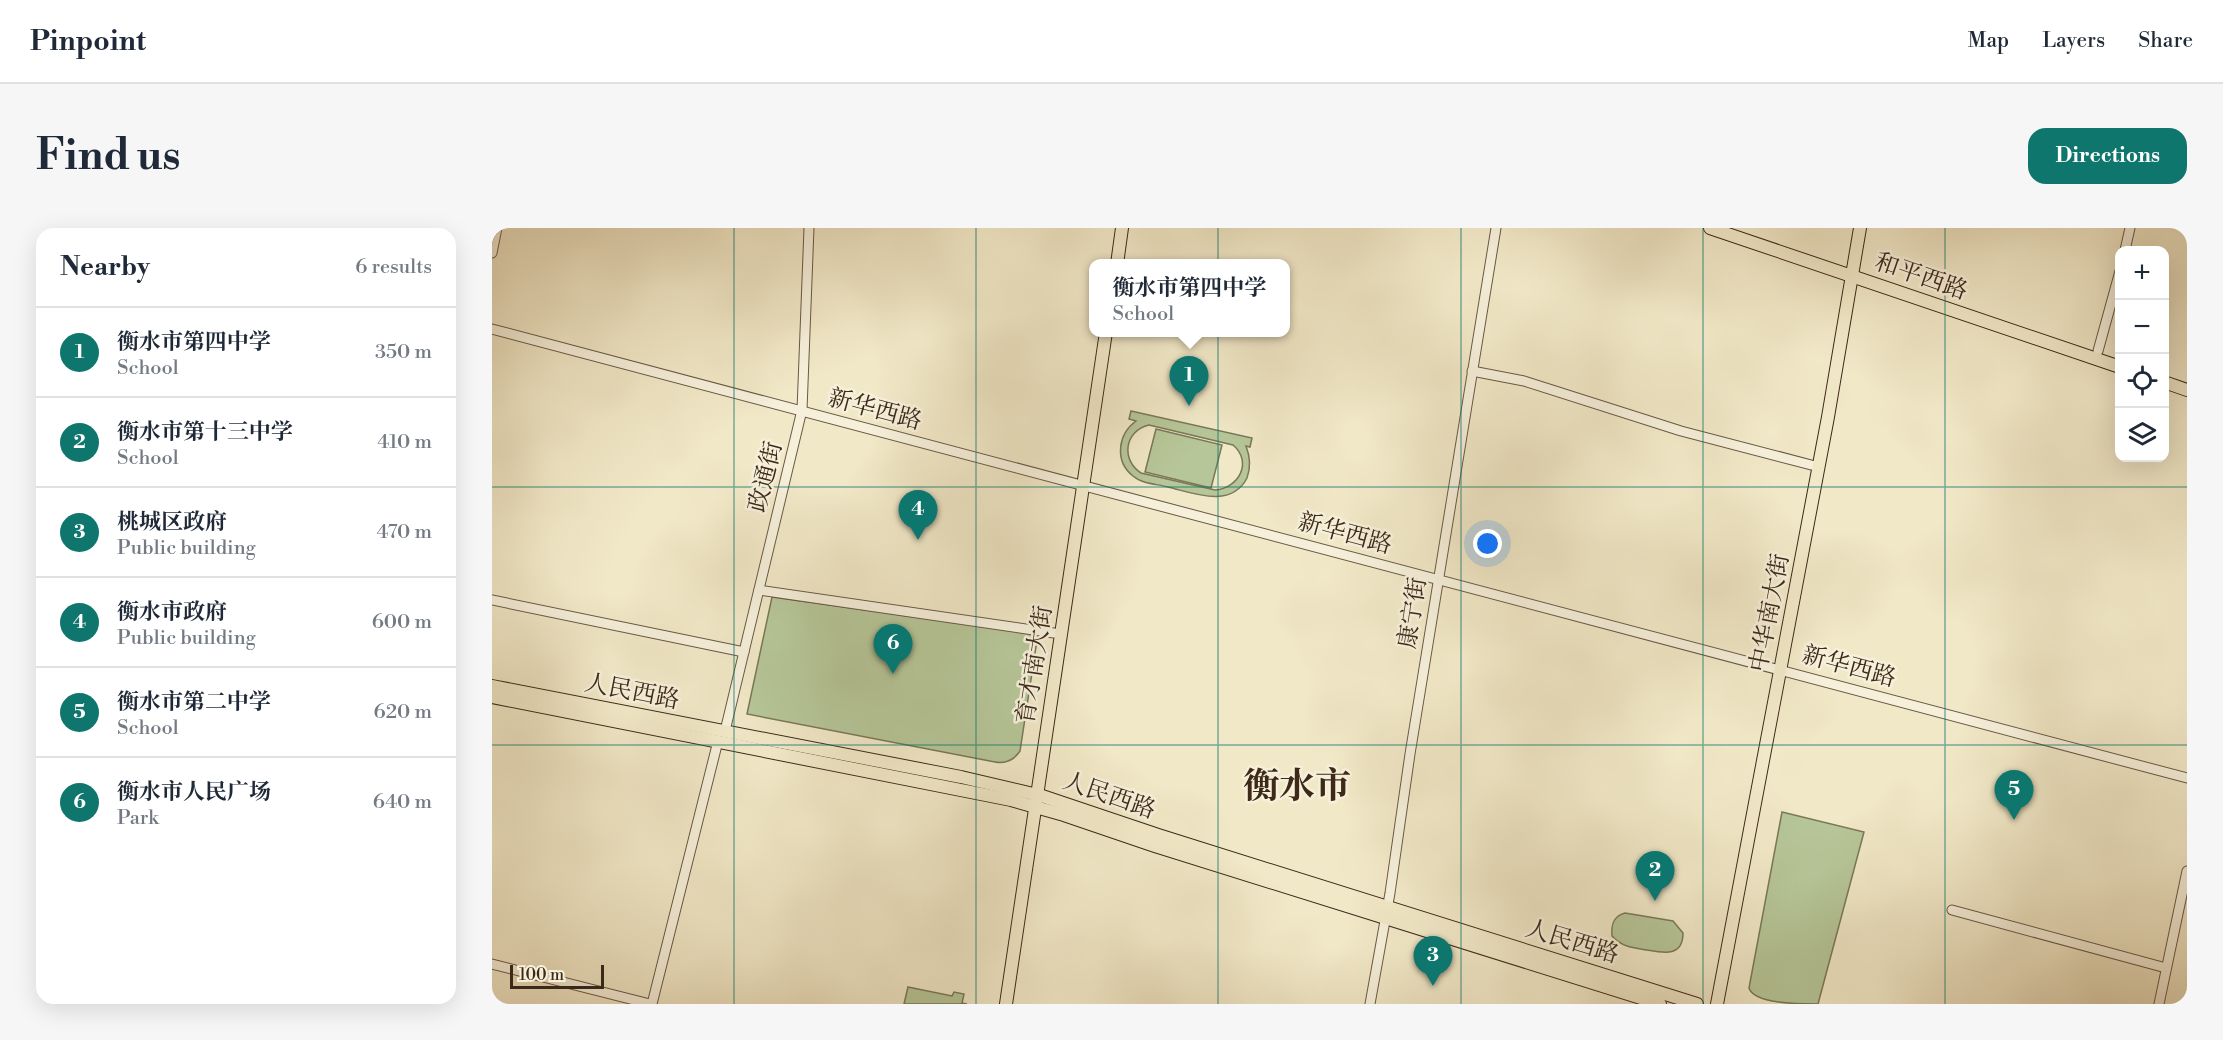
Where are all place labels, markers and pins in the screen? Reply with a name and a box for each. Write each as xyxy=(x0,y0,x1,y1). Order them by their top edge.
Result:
pin: 1 xyxy=(1170,356,1208,406)
pin: 4 xyxy=(898,490,938,540)
pin: 6 xyxy=(874,624,912,674)
pin: 5 xyxy=(1994,770,2033,820)
pin: 2 xyxy=(1636,852,1674,901)
pin: 3 xyxy=(1414,936,1452,986)

